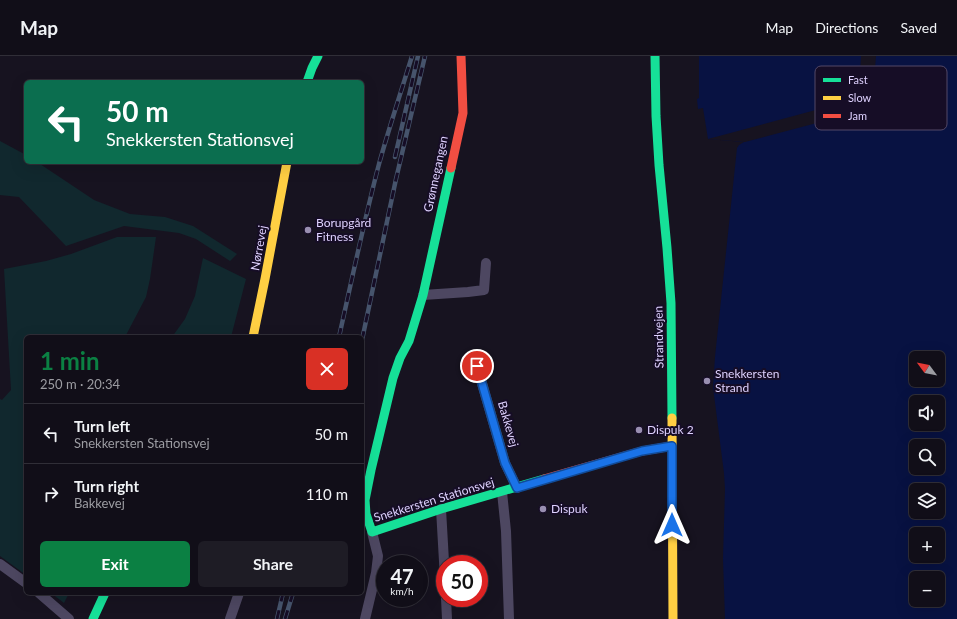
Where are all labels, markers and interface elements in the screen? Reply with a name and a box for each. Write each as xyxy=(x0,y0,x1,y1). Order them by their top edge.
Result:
text: Map xyxy=(20,16,58,39)
text: Map xyxy=(766,19,793,36)
text: Directions xyxy=(815,19,878,36)
text: Saved xyxy=(900,19,937,36)
legend xyxy=(815,66,947,130)
text: Fast xyxy=(848,73,868,86)
text: Slow xyxy=(848,91,872,104)
text: 50 m xyxy=(106,94,169,128)
icon: left xyxy=(40,96,92,148)
text: Jam xyxy=(848,109,867,122)
text: Snekkersten Stationsvej xyxy=(106,128,294,150)
street label: Grønnegangen xyxy=(420,134,451,213)
place label: Borupgård Fitness xyxy=(316,215,371,244)
street label: Nørrevej xyxy=(247,224,270,272)
marker: Borupgård Fitness xyxy=(303,225,313,235)
street label: Strandvejen xyxy=(650,306,667,368)
text: 1 min xyxy=(40,346,100,375)
button: close xyxy=(306,348,348,390)
pin xyxy=(460,349,494,383)
north arrow xyxy=(909,351,945,387)
map controls xyxy=(909,351,945,607)
icon: arrive xyxy=(466,355,488,377)
place label: Snekkersten Strand xyxy=(715,366,779,395)
text: 250 m · 20:34 xyxy=(40,376,120,392)
marker: Snekkersten Strand xyxy=(702,376,712,386)
button: sound xyxy=(909,395,945,431)
street label: Bakkevej xyxy=(495,399,522,449)
text: Turn left xyxy=(74,417,130,435)
place label: Dispuk 2 xyxy=(647,422,694,437)
icon: left xyxy=(40,423,62,445)
text: 50 m xyxy=(314,425,348,443)
marker: Dispuk 2 xyxy=(634,425,644,435)
text: Snekkersten Stationsvej xyxy=(74,435,210,451)
button: search xyxy=(909,439,945,475)
street label: Snekkersten Stationsvej xyxy=(372,474,496,525)
text: Turn right xyxy=(74,477,139,495)
icon: right xyxy=(40,483,62,505)
button: layers xyxy=(909,483,945,519)
text: 110 m xyxy=(306,485,348,503)
text: Bakkevej xyxy=(74,495,125,511)
place label: Dispuk xyxy=(551,501,588,516)
marker: Dispuk xyxy=(538,504,548,514)
position arrow xyxy=(651,504,693,546)
button: + xyxy=(909,527,945,563)
button: Exit xyxy=(40,541,190,587)
button: Share xyxy=(198,541,348,587)
speed limit sign: 50 xyxy=(436,555,488,607)
text: 47 xyxy=(390,564,414,588)
button: − xyxy=(909,571,945,607)
text: km/h xyxy=(390,585,414,597)

